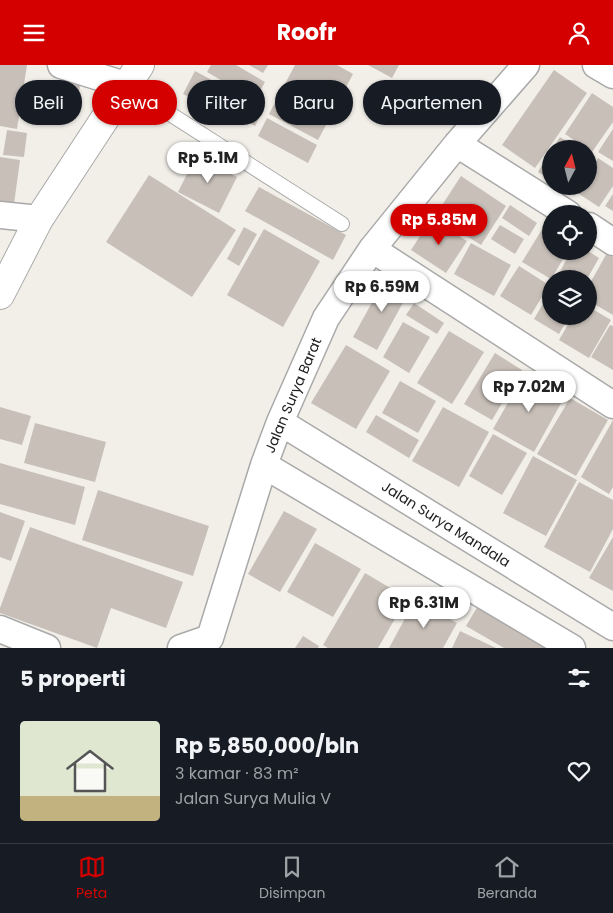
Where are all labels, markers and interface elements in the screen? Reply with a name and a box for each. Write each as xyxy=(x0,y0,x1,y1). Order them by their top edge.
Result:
text: Roofr xyxy=(277,17,336,48)
icon: menu xyxy=(20,19,48,47)
icon: person xyxy=(565,19,593,47)
chip: Beli xyxy=(15,80,82,125)
chip: Sewa xyxy=(92,80,177,125)
chip: Filter xyxy=(187,80,265,125)
chip: Baru xyxy=(275,80,353,125)
chip: Apartemen xyxy=(363,80,501,125)
north arrow xyxy=(542,140,598,195)
map controls xyxy=(542,140,597,325)
pin: Rp 5.1M xyxy=(162,141,254,184)
text: Rp 5.1M xyxy=(178,146,238,169)
pin: Rp 5.85M xyxy=(387,203,491,246)
button: locate xyxy=(542,205,597,260)
text: Rp 5.85M xyxy=(401,208,477,231)
button: layers xyxy=(542,270,597,325)
pin: Rp 6.59M xyxy=(330,271,434,313)
text: Rp 6.59M xyxy=(345,275,419,298)
street label: Jalan Surya Barat xyxy=(260,334,326,456)
pin: Rp 7.02M xyxy=(477,371,581,413)
text: Rp 7.02M xyxy=(493,375,565,398)
street label: Jalan Surya Mandala xyxy=(378,476,514,572)
pin: Rp 6.31M xyxy=(372,587,476,629)
text: Rp 6.31M xyxy=(389,591,459,614)
text: 5 properti xyxy=(20,664,126,693)
icon: filters xyxy=(565,664,593,692)
text: Rp 5,850,000/bln xyxy=(175,731,359,760)
icon: home xyxy=(60,741,120,801)
icon: heart xyxy=(565,757,593,785)
text: 3 kamar · 83 m² xyxy=(175,762,299,785)
text: Jalan Surya Mulia V xyxy=(175,787,331,810)
tab: Peta xyxy=(76,853,107,904)
tab: Disimpan xyxy=(259,853,325,904)
tab: Beranda xyxy=(477,853,537,904)

